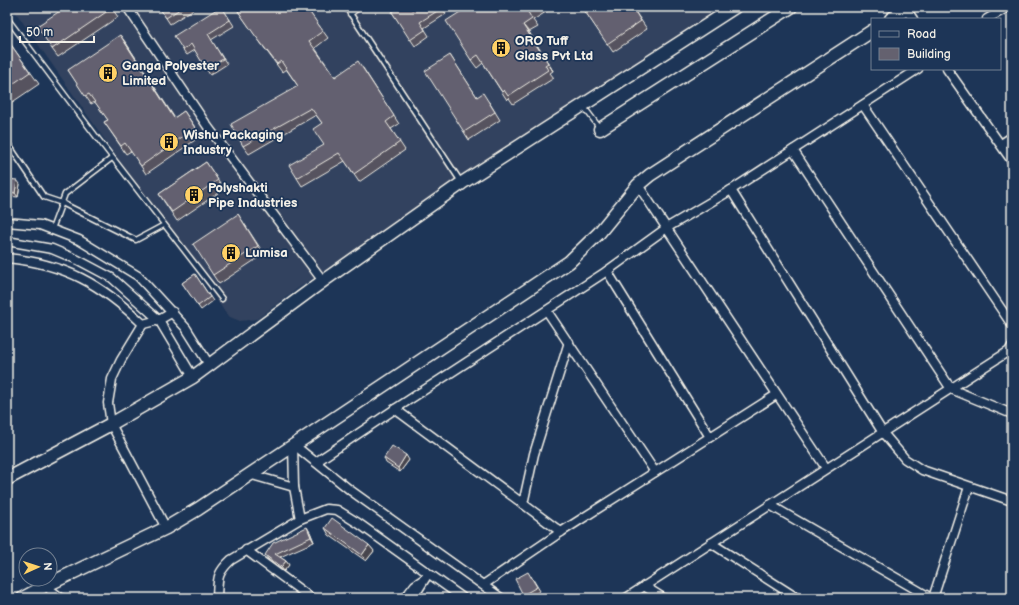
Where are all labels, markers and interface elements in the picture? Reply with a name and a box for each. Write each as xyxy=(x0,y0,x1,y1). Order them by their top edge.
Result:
scale bar xyxy=(20,18,94,44)
legend xyxy=(871,18,1001,70)
text: 50 m xyxy=(26,25,53,40)
text: Road xyxy=(907,27,936,42)
place label: ORO Tuff Glass Pvt Ltd xyxy=(515,33,593,64)
building icon: ORO Tuff Glass Pvt Ltd xyxy=(490,37,512,59)
text: Building xyxy=(907,47,951,62)
place label: Ganga Polyester Limited xyxy=(122,58,220,89)
building icon: Ganga Polyester Limited xyxy=(97,62,119,84)
place label: Wishu Packaging Industry xyxy=(183,127,283,158)
building icon: Wishu Packaging Industry xyxy=(158,131,180,153)
place label: Polyshakti Pipe Industries xyxy=(208,180,297,211)
building icon: Polyshakti Pipe Industries xyxy=(183,184,205,206)
building icon: Lumisa xyxy=(220,242,242,264)
place label: Lumisa xyxy=(245,245,288,261)
north arrow xyxy=(18,547,58,587)
text: N xyxy=(41,562,54,571)

